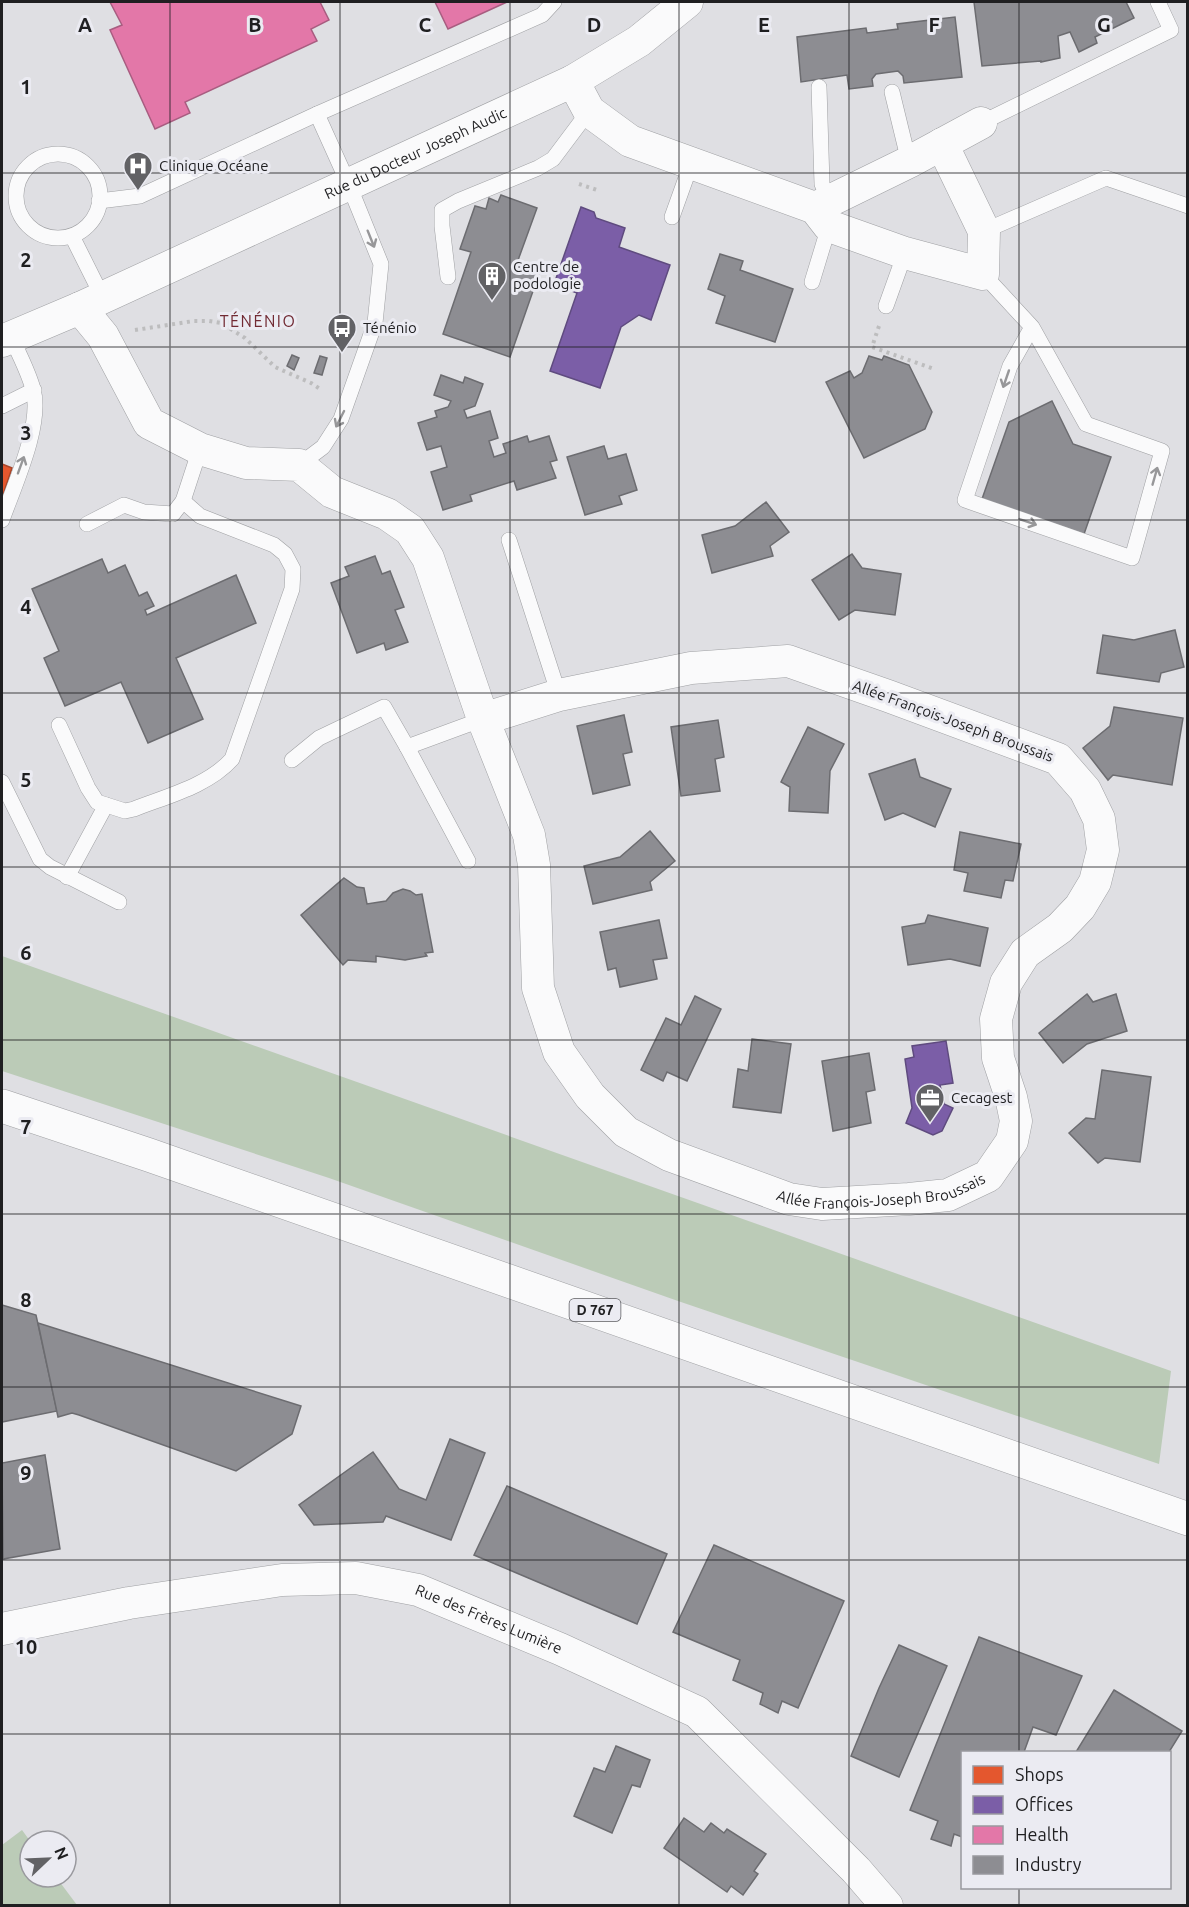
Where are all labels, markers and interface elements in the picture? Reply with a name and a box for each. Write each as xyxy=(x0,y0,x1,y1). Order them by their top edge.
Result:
text: A xyxy=(78,13,92,36)
text: B xyxy=(248,13,262,36)
text: C xyxy=(419,13,432,36)
text: D xyxy=(587,13,601,36)
text: E xyxy=(758,13,770,36)
text: F xyxy=(928,13,940,36)
text: G xyxy=(1097,13,1111,36)
text: 1 xyxy=(20,75,32,98)
street label: Rue du Docteur Joseph Audic xyxy=(322,104,509,202)
hospital icon: Clinique Océane xyxy=(122,150,154,192)
place label: Clinique Océane xyxy=(159,157,268,174)
one-way arrow xyxy=(366,229,377,248)
text: 2 xyxy=(20,248,32,271)
place label: Centre de podologie xyxy=(513,258,581,292)
building icon: Centre de podologie xyxy=(476,260,508,302)
district label: TÉNÉNIO xyxy=(220,310,296,330)
bus stop icon: Ténénio xyxy=(326,312,358,354)
place label: Ténénio xyxy=(363,319,417,336)
one-way arrow xyxy=(999,369,1010,388)
one-way arrow xyxy=(333,409,345,427)
text: 3 xyxy=(20,421,32,444)
one-way arrow xyxy=(17,456,28,474)
one-way arrow xyxy=(1150,467,1161,486)
one-way arrow xyxy=(1018,518,1037,529)
text: 4 xyxy=(20,595,32,618)
street label: Allée François-Joseph Broussais xyxy=(851,676,1056,765)
text: 5 xyxy=(20,768,32,791)
text: 6 xyxy=(20,941,32,964)
office icon: Cecagest xyxy=(914,1082,946,1124)
place label: Cecagest xyxy=(951,1089,1013,1106)
text: 7 xyxy=(20,1115,32,1138)
street label: Allée François-Joseph Broussais xyxy=(775,1170,988,1212)
text: 8 xyxy=(20,1288,32,1311)
road number: D 767 xyxy=(570,1299,620,1321)
text: 9 xyxy=(20,1461,32,1484)
street label: Rue des Frères Lumière xyxy=(413,1581,565,1657)
text: 10 xyxy=(15,1635,37,1658)
legend xyxy=(961,1751,1171,1889)
text: Shops xyxy=(1015,1764,1064,1784)
text: Offices xyxy=(1015,1794,1073,1814)
text: Health xyxy=(1015,1824,1069,1844)
north arrow xyxy=(18,1829,78,1889)
text: N xyxy=(51,1844,72,1862)
text: Industry xyxy=(1015,1854,1082,1874)

